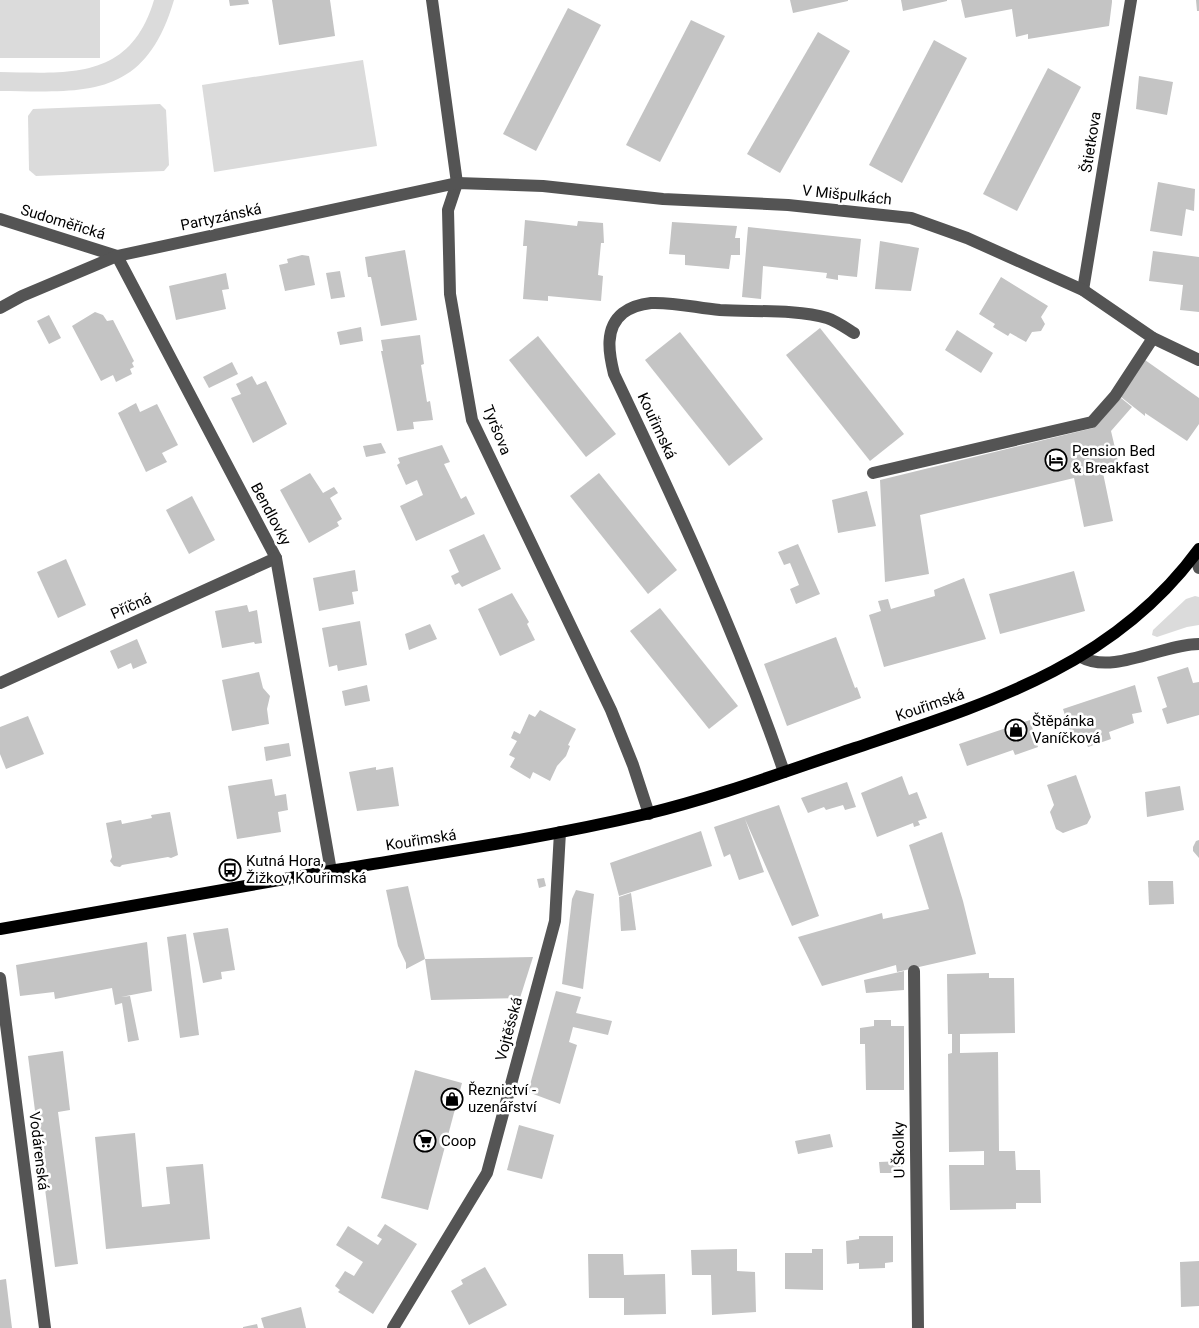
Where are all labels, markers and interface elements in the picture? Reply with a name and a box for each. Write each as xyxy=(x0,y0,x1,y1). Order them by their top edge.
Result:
street label: Štietkova xyxy=(1077,110,1105,174)
street label: V Mišpulkách xyxy=(801,181,893,209)
street label: Partyzánská xyxy=(179,200,263,234)
street label: Sudoměřická xyxy=(18,201,108,243)
street label: Kouřimská xyxy=(634,390,680,462)
street label: Tyršova xyxy=(479,402,515,458)
place label: Pension Bed & Breakfast xyxy=(1072,442,1155,477)
hotel icon: Pension Bed & Breakfast xyxy=(1044,448,1068,472)
street label: Bendlovky xyxy=(247,480,295,548)
street label: Příčná xyxy=(108,589,154,623)
street label: Kouřimská xyxy=(893,685,967,725)
place label: Štěpánka Vaníčková xyxy=(1032,712,1101,747)
shop icon: Štěpánka Vaníčková xyxy=(1004,718,1028,742)
street label: Kouřimská xyxy=(384,826,458,854)
place label: Kutná Hora, Žižkov, Kouřimská xyxy=(246,852,367,887)
bus stop icon: Kutná Hora, Žižkov, Kouřimská xyxy=(218,858,242,882)
street label: Vojtěšská xyxy=(492,995,526,1063)
place label: Řeznictví - uzenářství xyxy=(468,1081,538,1116)
shop icon: Řeznictví - uzenářství xyxy=(440,1087,464,1111)
street label: Vodárenská xyxy=(25,1111,53,1191)
street label: U Školky xyxy=(890,1121,908,1179)
supermarket icon: Coop xyxy=(413,1129,437,1153)
place label: Coop xyxy=(441,1132,476,1150)

